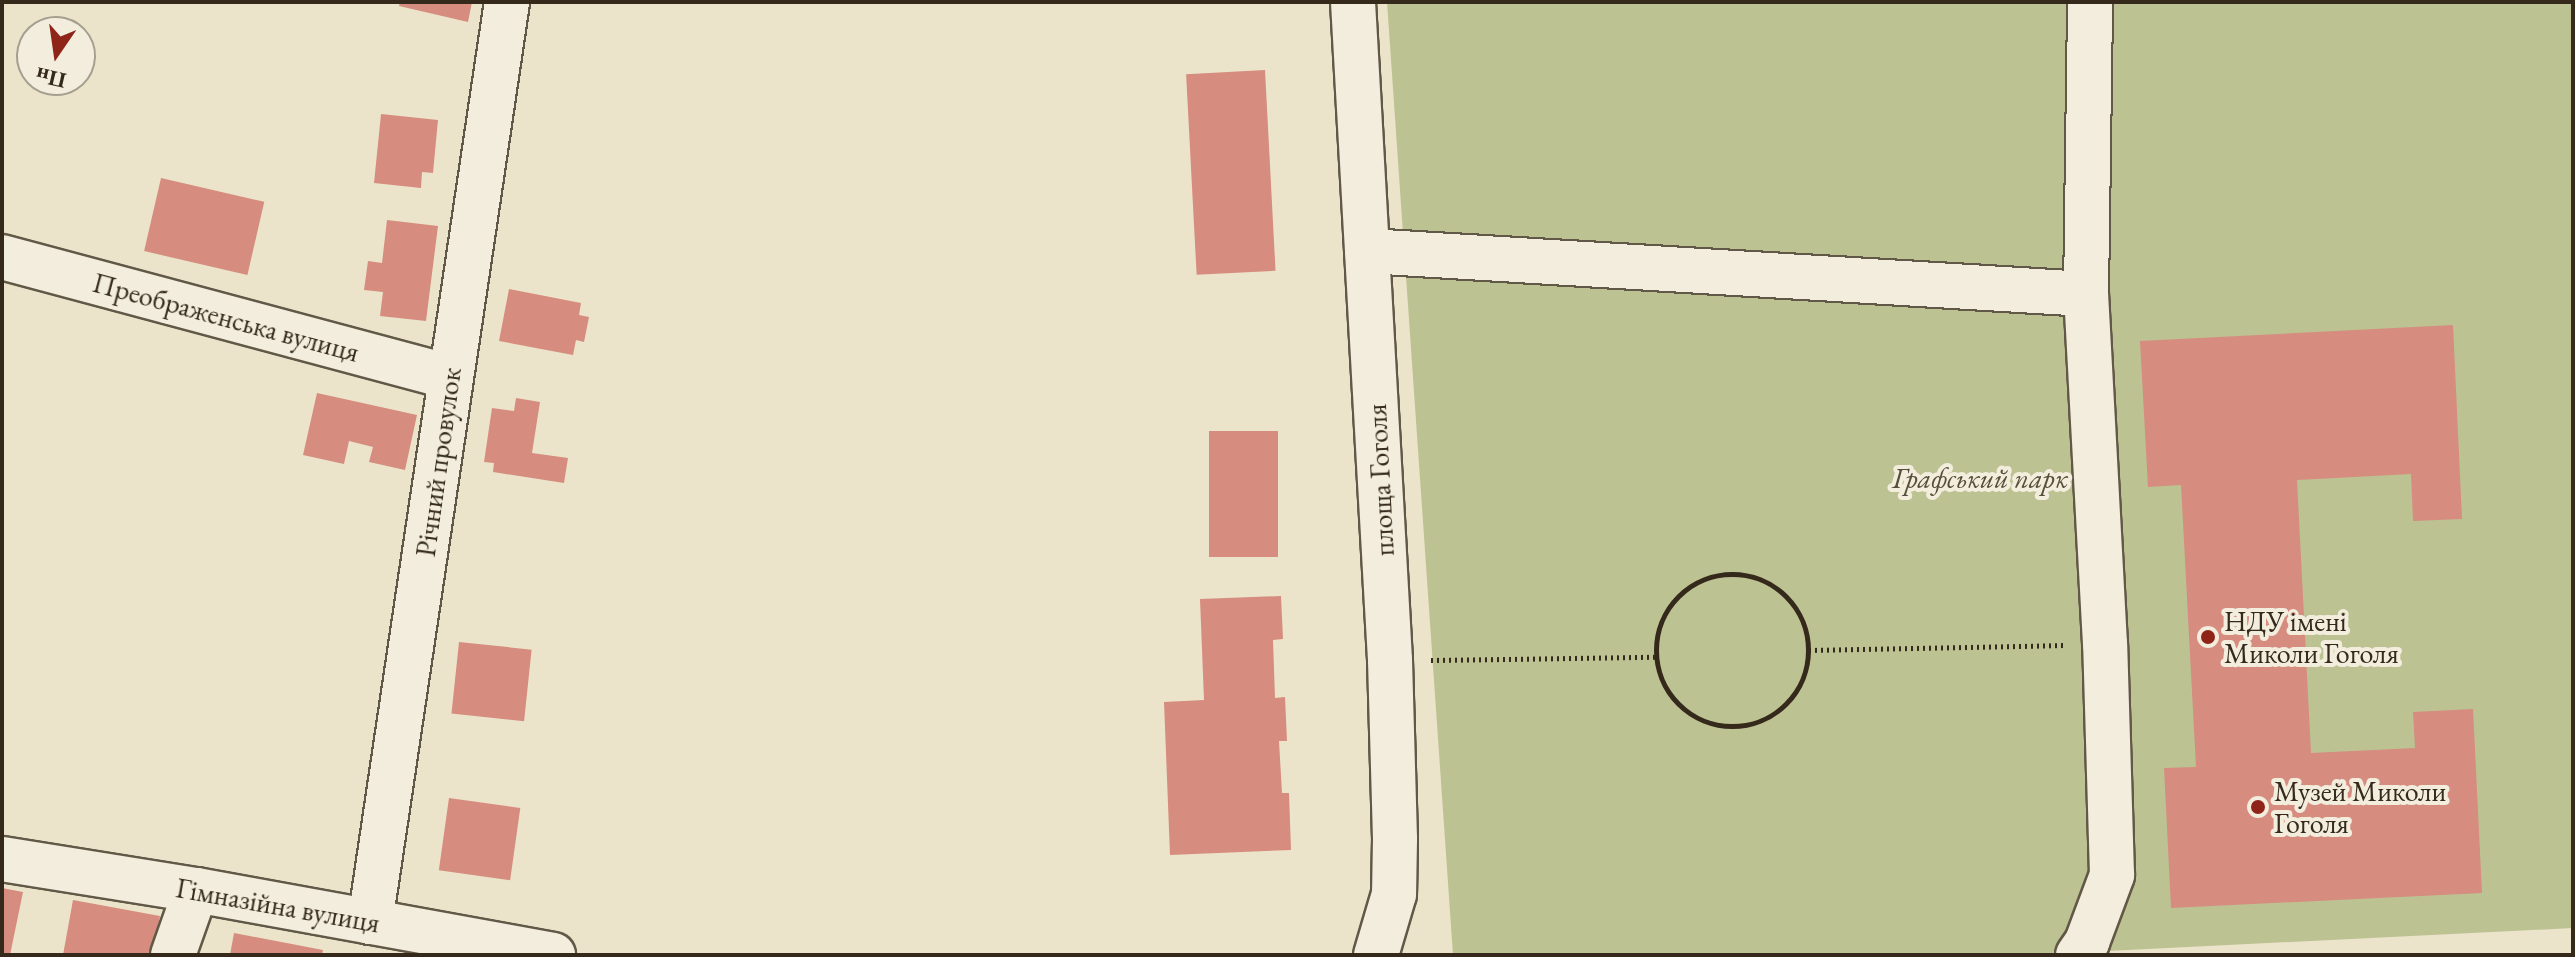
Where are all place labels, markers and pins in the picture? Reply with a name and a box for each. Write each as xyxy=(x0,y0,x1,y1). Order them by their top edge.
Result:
place label: НДУ імені Миколи Гоголя xyxy=(2224,604,2399,670)
marker: НДУ імені Миколи Гоголя xyxy=(2199,628,2217,646)
place label: Музей Миколи Гоголя xyxy=(2274,774,2446,840)
marker: Музей Миколи Гоголя xyxy=(2249,798,2267,816)

